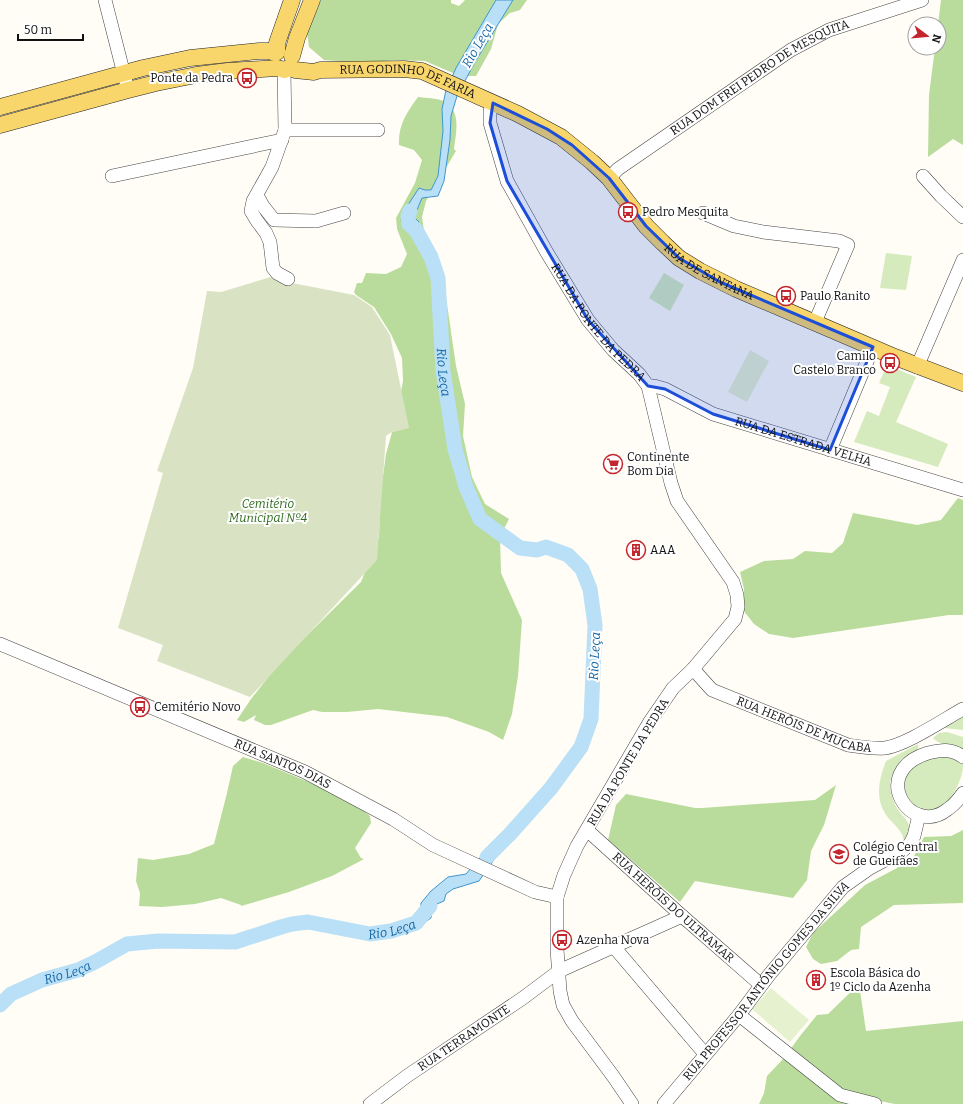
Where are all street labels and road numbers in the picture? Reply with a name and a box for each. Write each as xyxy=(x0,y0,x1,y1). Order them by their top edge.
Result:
street label: RUA DOM FREI PEDRO DE MESQUITA xyxy=(668,17,851,138)
street label: RUA GODINHO DE FARIA xyxy=(339,62,478,101)
street label: RUA DE SANTANA xyxy=(661,241,757,303)
street label: RUA DA PONTE DA PEDRA xyxy=(548,261,649,384)
street label: RUA DA ESTRADA VELHA xyxy=(733,414,874,469)
street label: RUA HERÓIS DE MUCABA xyxy=(734,694,873,755)
street label: RUA DA PONTE DA PEDRA xyxy=(584,695,672,828)
street label: RUA SANTOS DIAS xyxy=(232,736,333,791)
street label: RUA HERÓIS DO ULTRAMAR xyxy=(610,850,737,965)
street label: RUA PROFESSOR ANTÓNIO GOMES DA SILVA xyxy=(680,878,852,1083)
street label: RUA TERRAMONTE xyxy=(415,1002,513,1074)

